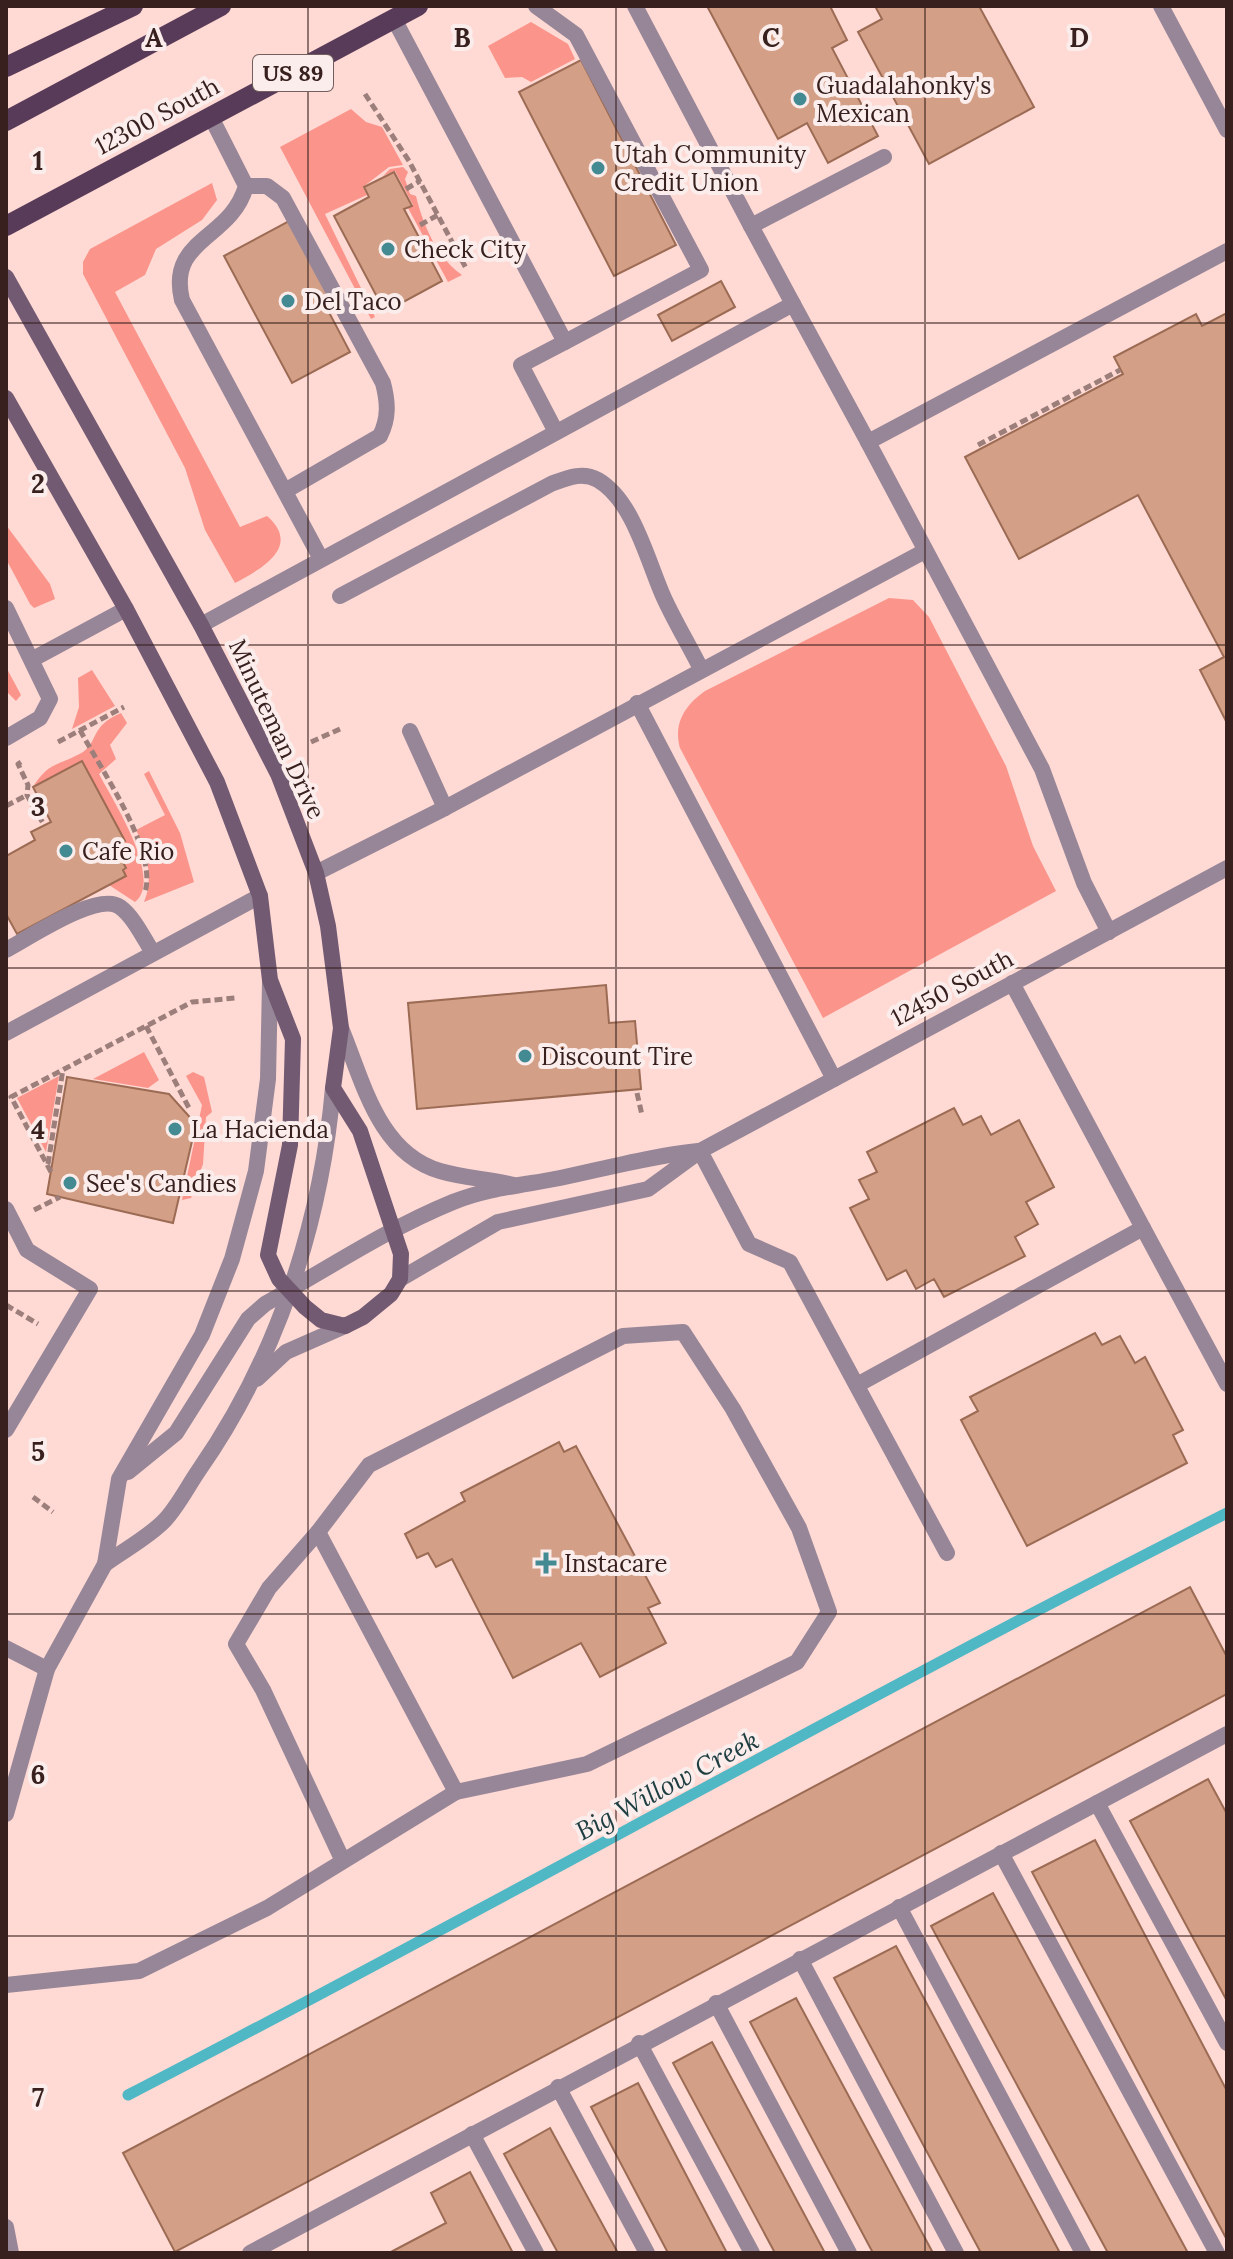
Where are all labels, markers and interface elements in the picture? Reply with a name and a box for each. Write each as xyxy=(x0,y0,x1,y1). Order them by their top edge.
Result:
text: A xyxy=(145,21,163,54)
text: B xyxy=(453,21,471,54)
text: C xyxy=(762,21,780,54)
text: D xyxy=(1069,21,1089,54)
road number: US 89 xyxy=(253,55,333,91)
street label: 12300 South xyxy=(90,70,224,162)
place label: Guadalahonky's Mexican xyxy=(816,70,991,129)
marker: Guadalahonky's Mexican xyxy=(791,90,809,108)
place label: Utah Community Credit Union xyxy=(614,139,806,198)
text: 1 xyxy=(33,144,43,177)
marker: Utah Community Credit Union xyxy=(589,159,607,177)
place label: Check City xyxy=(404,234,526,265)
marker: Check City xyxy=(379,240,397,258)
place label: Del Taco xyxy=(304,286,402,317)
marker: Del Taco xyxy=(279,292,297,310)
text: 2 xyxy=(31,467,45,500)
street label: Minuteman Drive xyxy=(222,634,332,824)
text: 3 xyxy=(31,790,45,823)
place label: Cafe Rio xyxy=(82,836,174,867)
marker: Cafe Rio xyxy=(57,842,75,860)
street label: 12450 South xyxy=(886,943,1018,1033)
place label: Discount Tire xyxy=(541,1041,693,1072)
marker: Discount Tire xyxy=(516,1047,534,1065)
text: 4 xyxy=(31,1113,45,1146)
place label: La Hacienda xyxy=(191,1114,329,1145)
marker: La Hacienda xyxy=(166,1120,184,1138)
place label: See's Candies xyxy=(86,1168,237,1199)
marker: See's Candies xyxy=(61,1174,79,1192)
text: 5 xyxy=(31,1435,45,1468)
place label: Instacare xyxy=(564,1548,668,1579)
marker: Instacare xyxy=(535,1552,557,1574)
water label: Big Willow Creek xyxy=(570,1723,764,1847)
text: 6 xyxy=(31,1758,45,1791)
text: 7 xyxy=(32,2081,44,2114)

